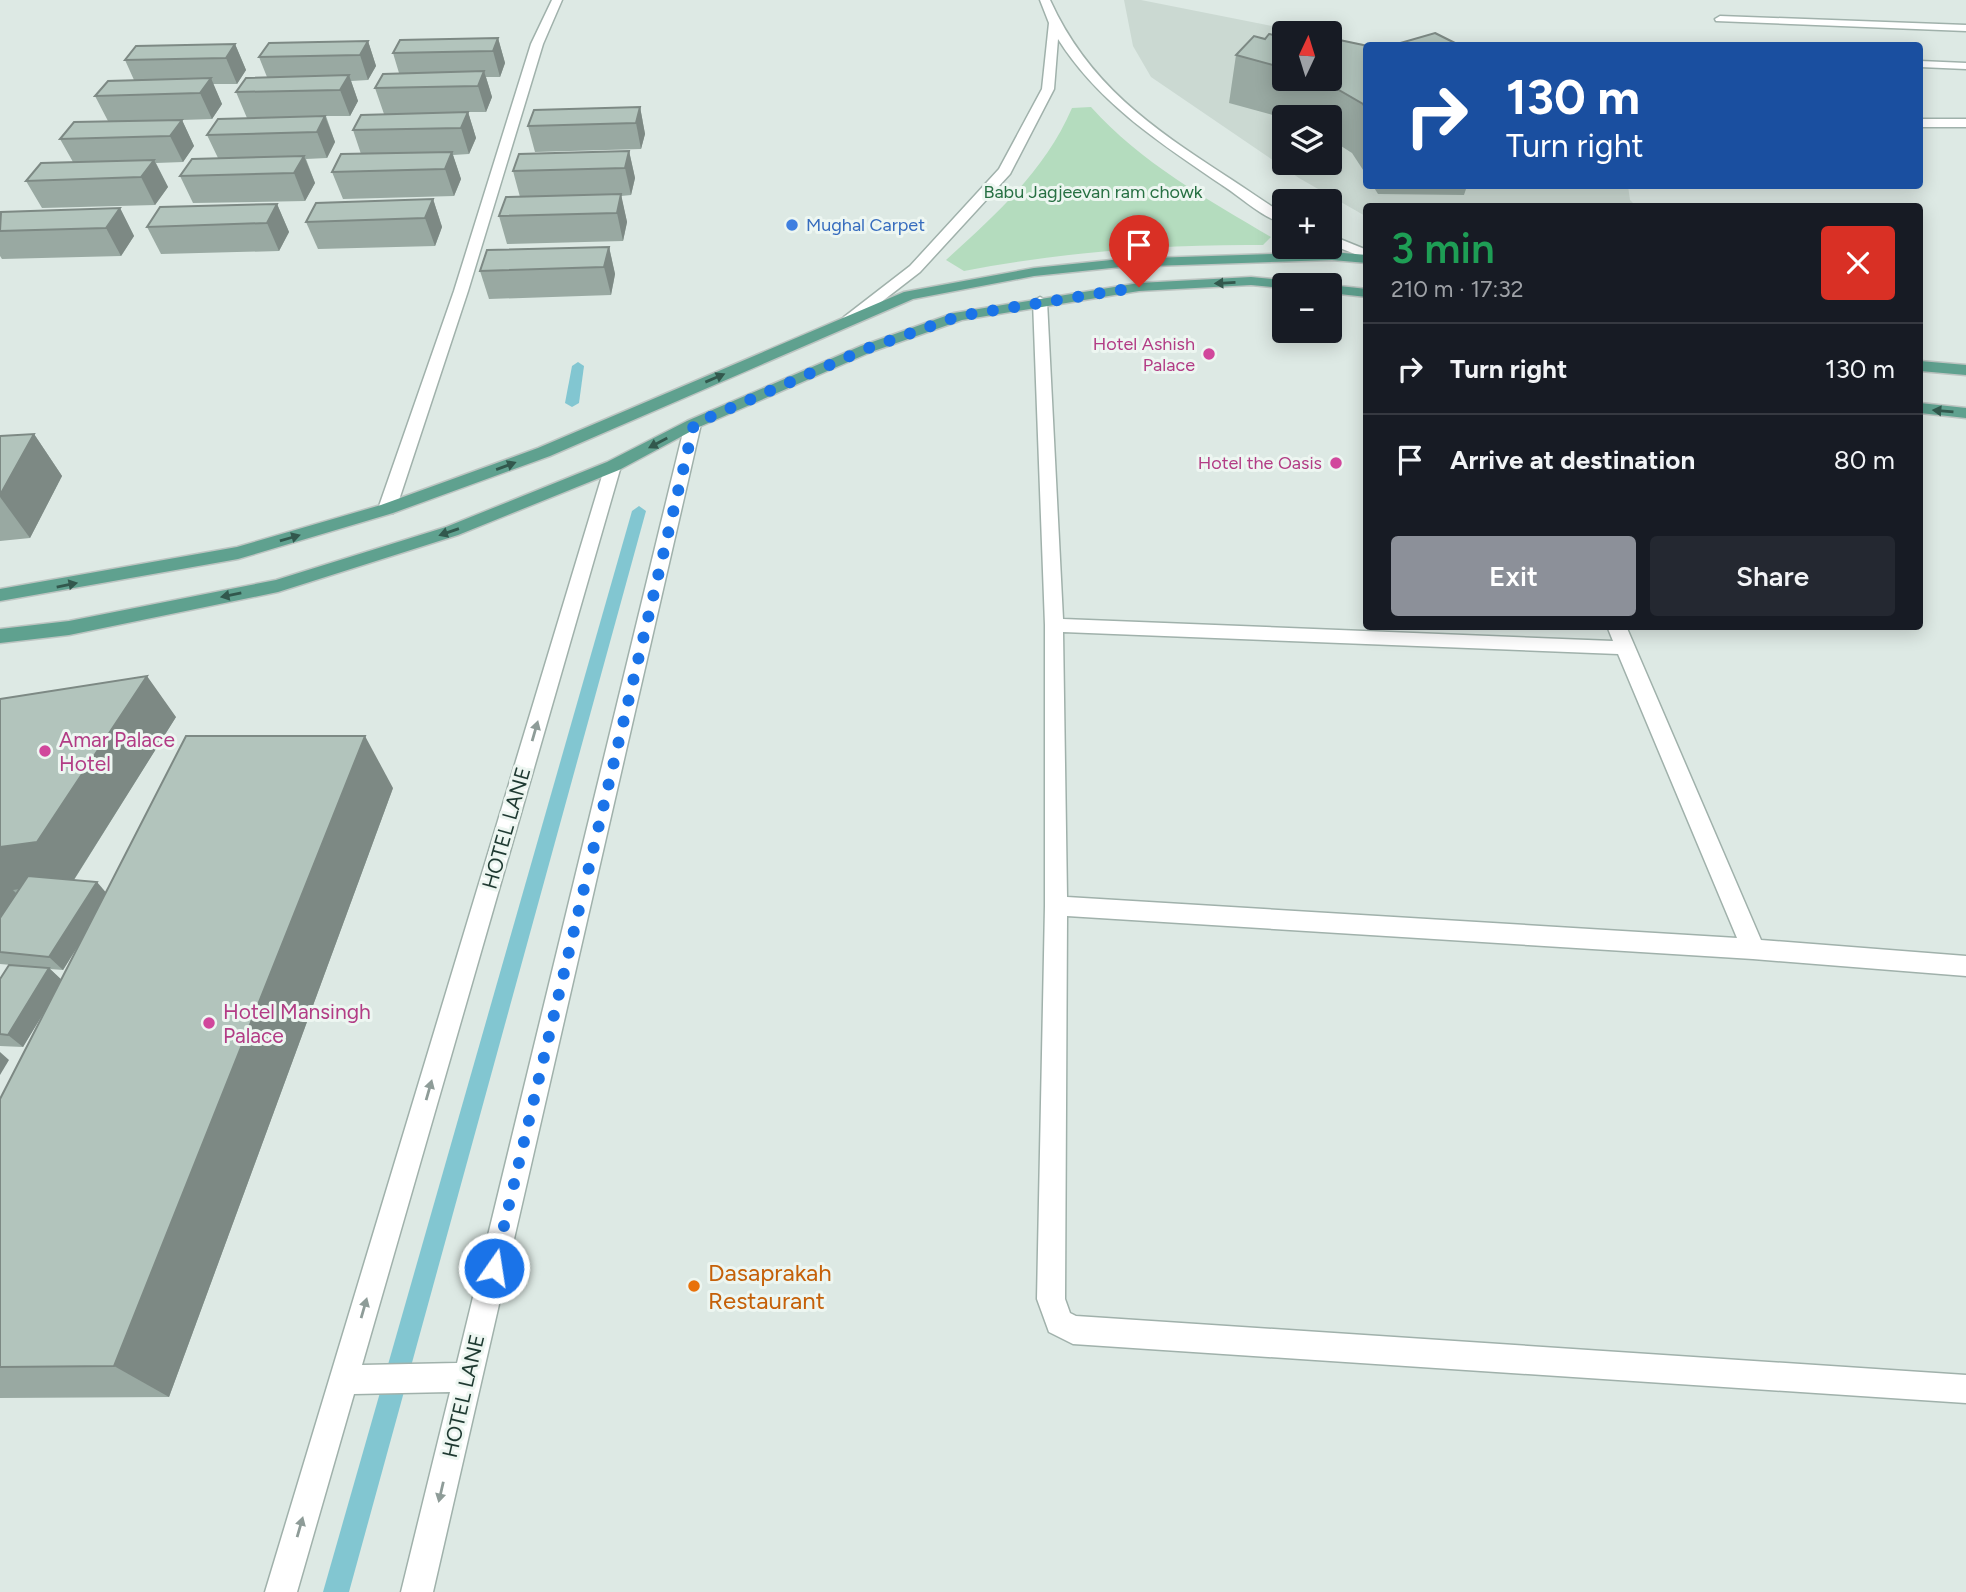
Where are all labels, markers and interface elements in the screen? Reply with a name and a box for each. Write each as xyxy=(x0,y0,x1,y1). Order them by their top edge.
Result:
north arrow xyxy=(1272,21,1342,91)
map controls xyxy=(1272,21,1342,343)
text: 130 m xyxy=(1506,67,1640,126)
icon: right xyxy=(1391,70,1482,161)
button: layers xyxy=(1272,105,1342,175)
text: Turn right xyxy=(1506,127,1644,165)
park label: Babu Jagjeevan ram chowk xyxy=(983,181,1203,203)
button: + xyxy=(1272,189,1342,259)
place label: Mughal Carpet xyxy=(806,214,925,236)
pin xyxy=(1109,215,1169,287)
marker: Mughal Carpet xyxy=(784,217,800,233)
text: 3 min xyxy=(1391,223,1495,274)
icon: arrive xyxy=(1120,226,1158,264)
button: close xyxy=(1821,226,1895,300)
button: − xyxy=(1272,273,1342,343)
text: 210 m · 17:32 xyxy=(1391,275,1524,303)
one-way arrow xyxy=(1213,277,1235,288)
place label: Hotel Ashish Palace xyxy=(1093,333,1195,376)
marker: Hotel Ashish Palace xyxy=(1201,346,1217,362)
icon: right xyxy=(1391,350,1429,388)
text: Turn right xyxy=(1450,353,1567,385)
text: 130 m xyxy=(1825,353,1895,385)
one-way arrow xyxy=(705,372,725,384)
one-way arrow xyxy=(1932,405,1954,416)
one-way arrow xyxy=(648,437,668,448)
icon: arrive xyxy=(1391,441,1429,479)
text: Arrive at destination xyxy=(1450,444,1695,476)
text: 80 m xyxy=(1834,444,1895,476)
place label: Hotel the Oasis xyxy=(1198,452,1322,474)
marker: Hotel the Oasis xyxy=(1328,455,1344,471)
one-way arrow xyxy=(495,460,516,471)
one-way arrow xyxy=(438,527,459,538)
one-way arrow xyxy=(280,532,301,542)
button: Exit xyxy=(1391,536,1636,616)
button: Share xyxy=(1650,536,1895,616)
one-way arrow xyxy=(56,579,78,590)
one-way arrow xyxy=(220,590,242,601)
one-way arrow xyxy=(530,720,540,741)
place label: Amar Palace Hotel xyxy=(59,727,175,776)
marker: Amar Palace Hotel xyxy=(37,743,53,759)
street label: HOTEL LANE xyxy=(477,764,535,892)
place label: Hotel Mansingh Palace xyxy=(223,999,371,1048)
marker: Hotel Mansingh Palace xyxy=(201,1015,217,1031)
one-way arrow xyxy=(424,1079,434,1100)
position arrow xyxy=(457,1231,531,1305)
place label: Dasaprakah Restaurant xyxy=(708,1258,832,1315)
marker: Dasaprakah Restaurant xyxy=(686,1278,702,1294)
one-way arrow xyxy=(360,1298,370,1319)
street label: HOTEL LANE xyxy=(437,1332,489,1460)
one-way arrow xyxy=(435,1481,446,1503)
one-way arrow xyxy=(295,1515,306,1537)

